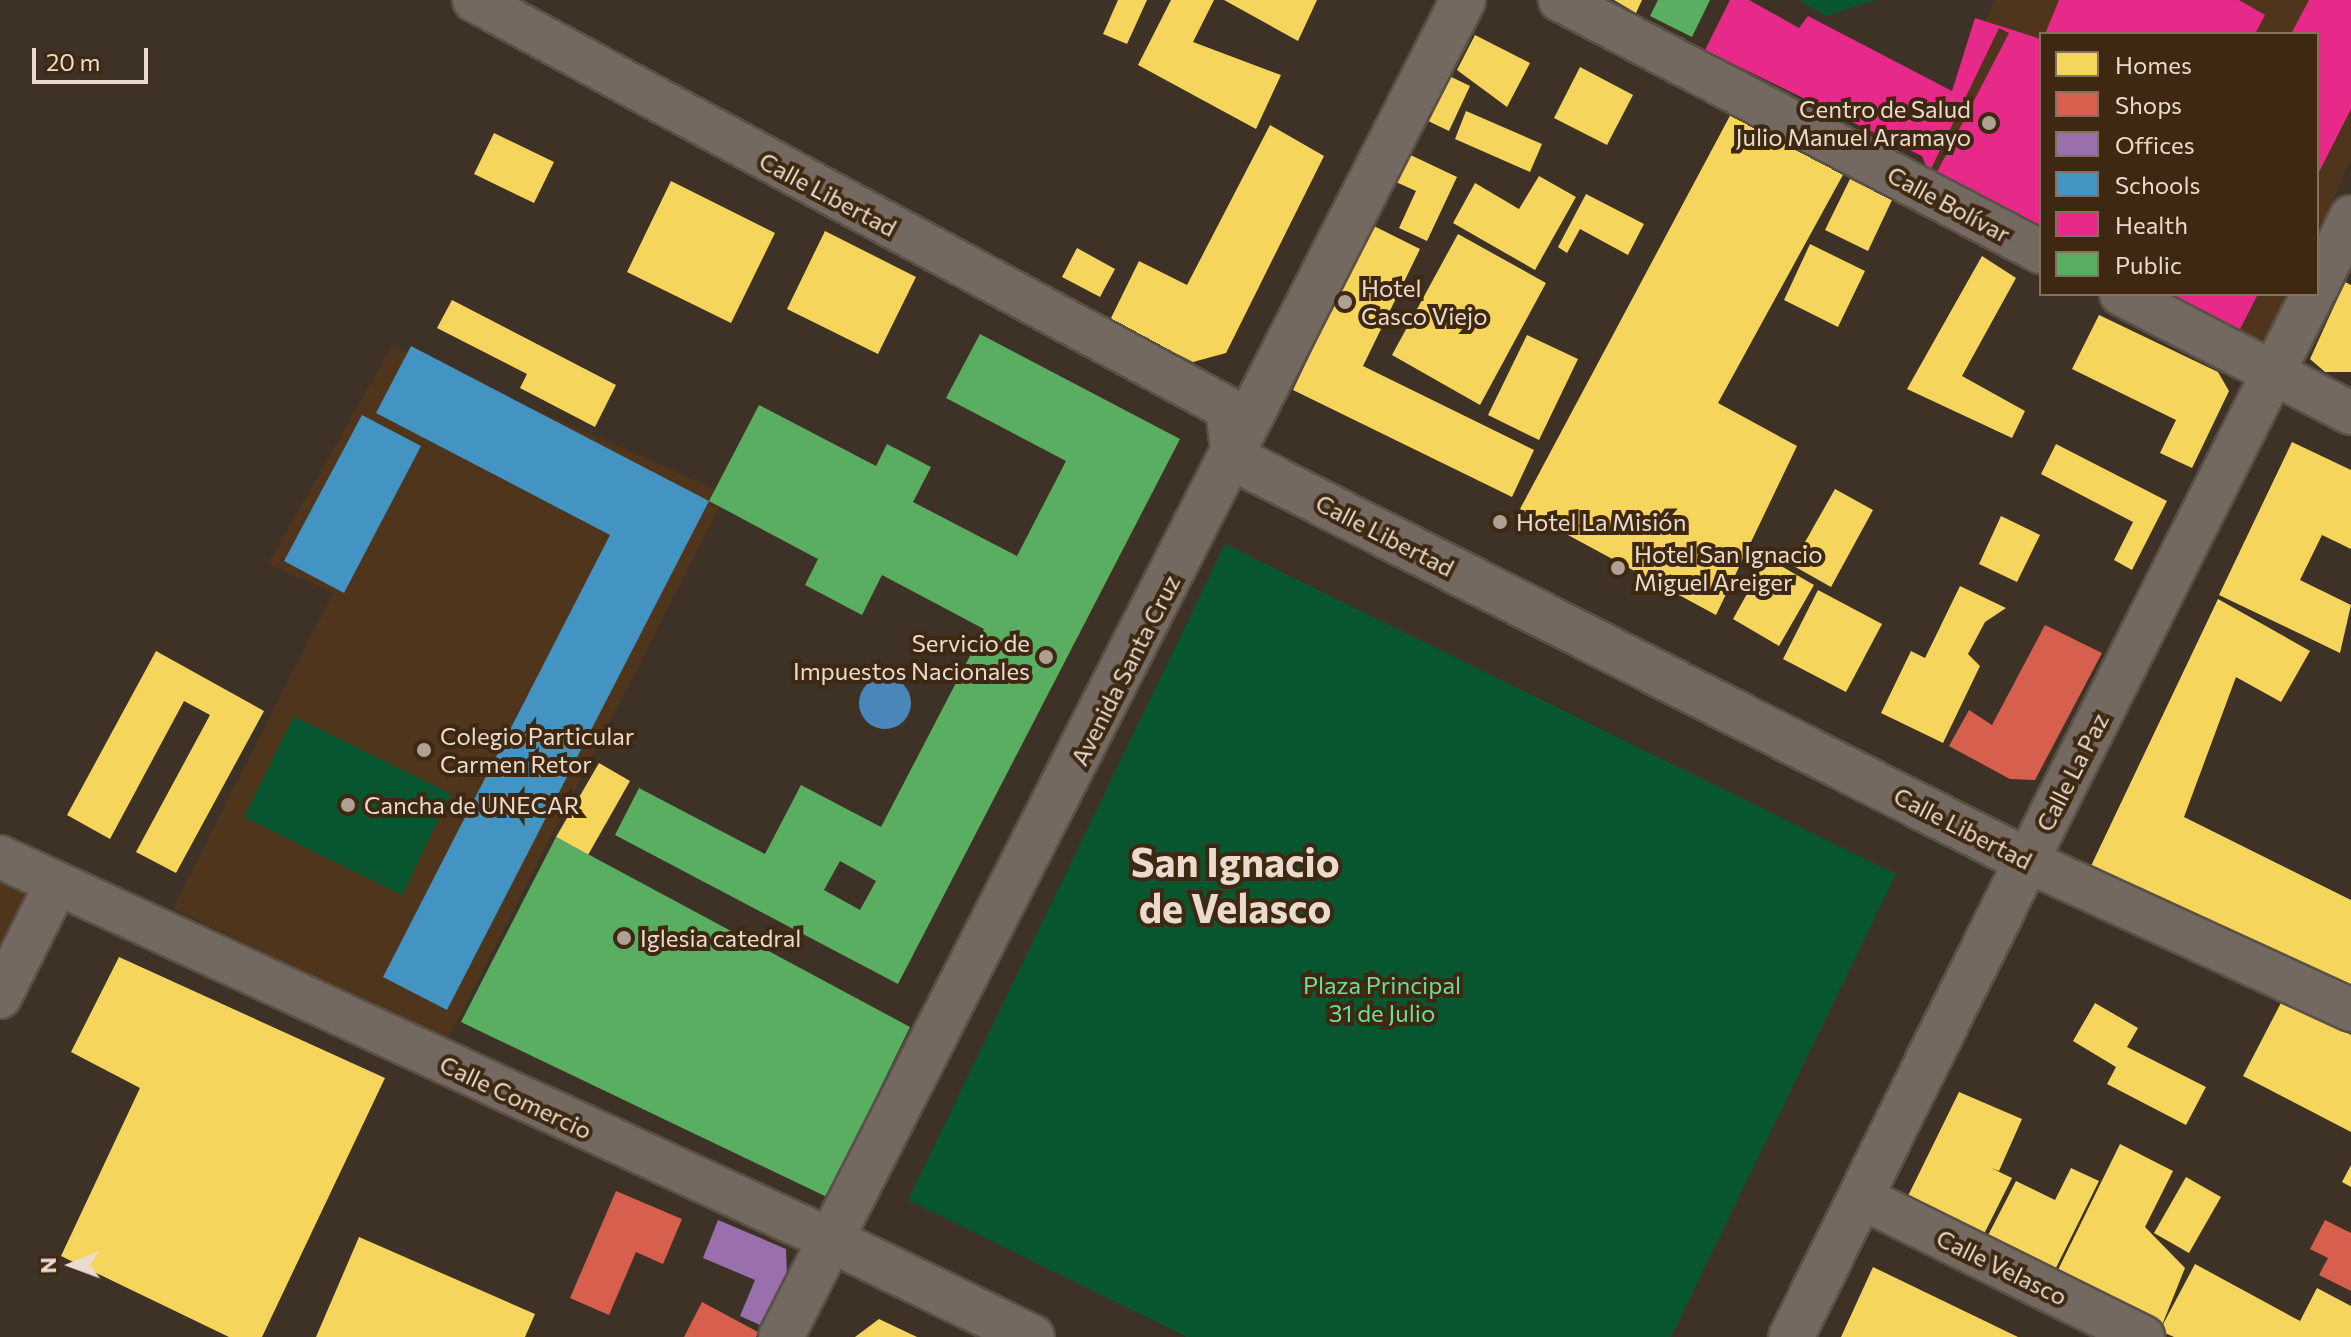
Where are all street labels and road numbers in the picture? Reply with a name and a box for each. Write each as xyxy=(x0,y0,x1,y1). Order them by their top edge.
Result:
street label: Calle Libertad xyxy=(755,146,901,242)
street label: Calle Bolívar xyxy=(1883,160,2015,248)
street label: Calle Libertad xyxy=(1311,488,1459,582)
street label: Avenida Santa Cruz xyxy=(1065,570,1185,770)
street label: Calle La Paz xyxy=(2030,708,2114,836)
street label: Calle Libertad xyxy=(1889,781,2037,875)
street label: Calle Comercio xyxy=(435,1049,597,1145)
street label: Calle Velasco xyxy=(1932,1223,2072,1311)

